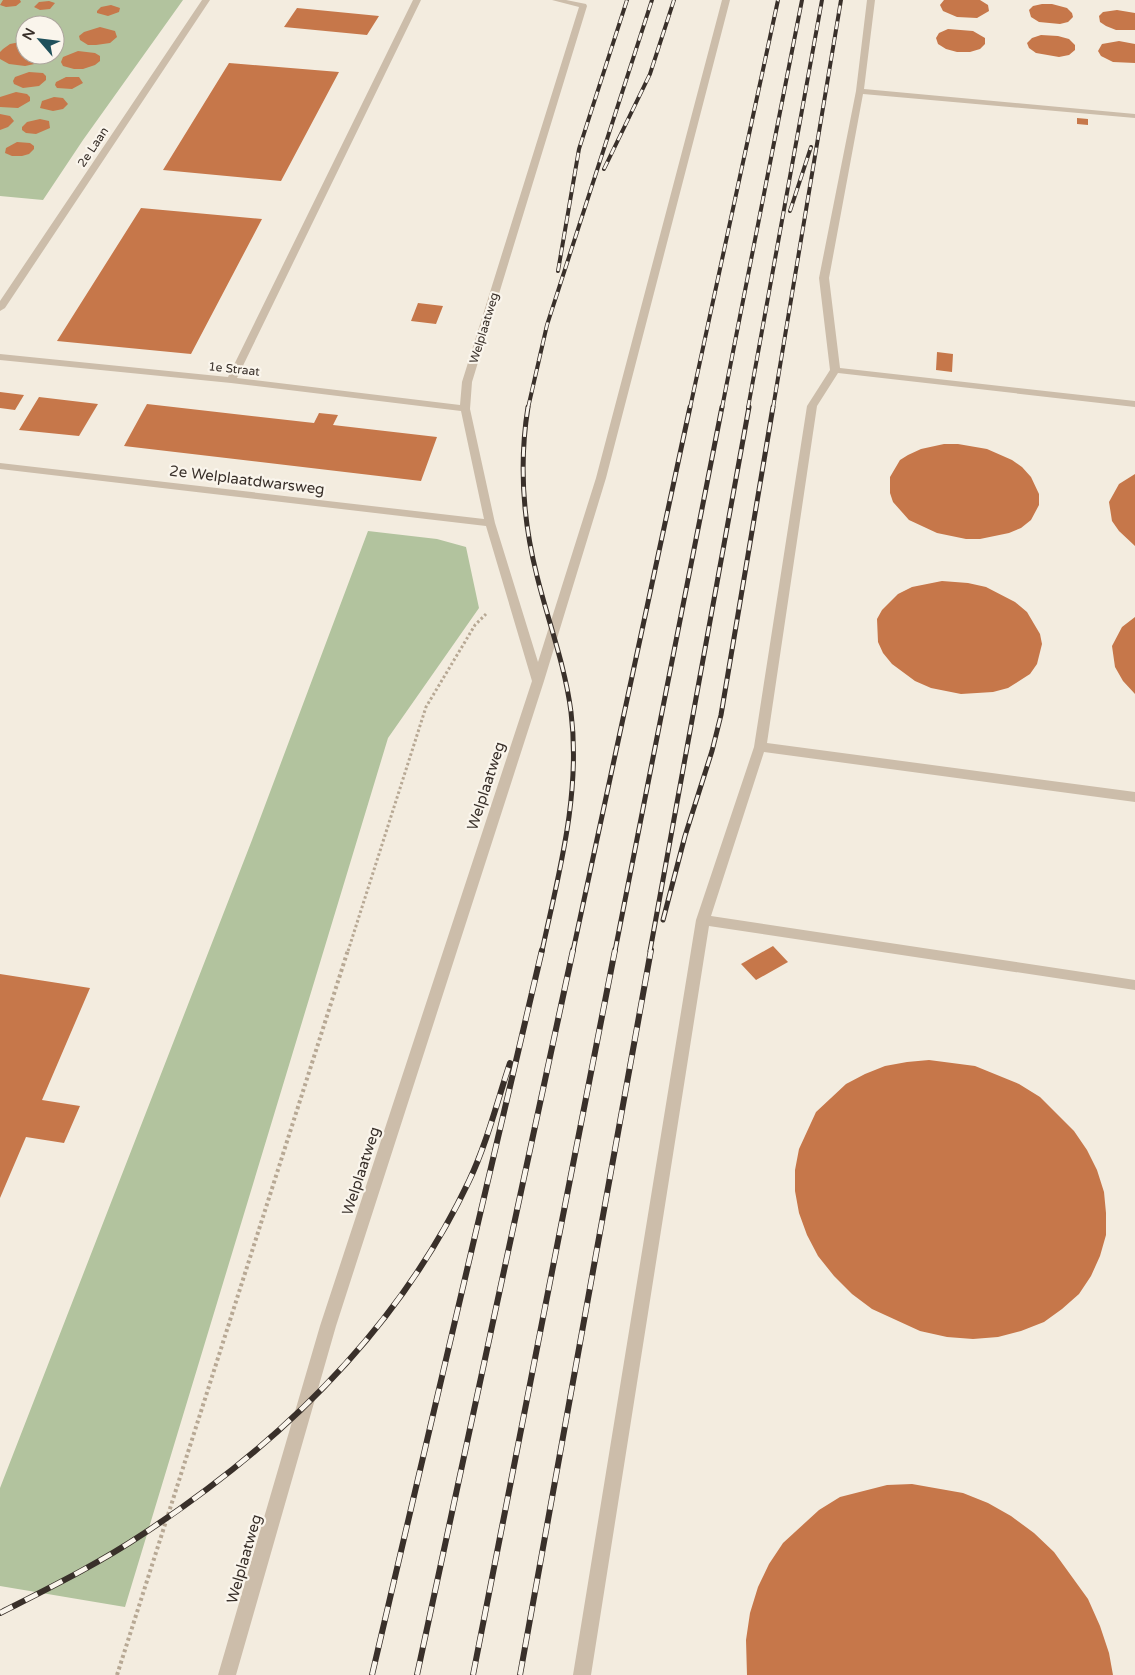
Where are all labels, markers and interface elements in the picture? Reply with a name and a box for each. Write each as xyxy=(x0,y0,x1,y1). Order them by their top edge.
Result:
north arrow xyxy=(15,15,65,65)
text: N xyxy=(19,25,39,43)
street label: 2e Laan xyxy=(75,124,111,170)
street label: Welplaatweg xyxy=(467,291,501,365)
street label: 1e Straat xyxy=(208,359,261,379)
street label: 2e Welplaatdwarsweg xyxy=(168,462,326,498)
street label: Welplaatweg xyxy=(463,739,509,833)
street label: Welplaatweg xyxy=(338,1124,384,1218)
street label: Welplaatweg xyxy=(223,1512,265,1606)

